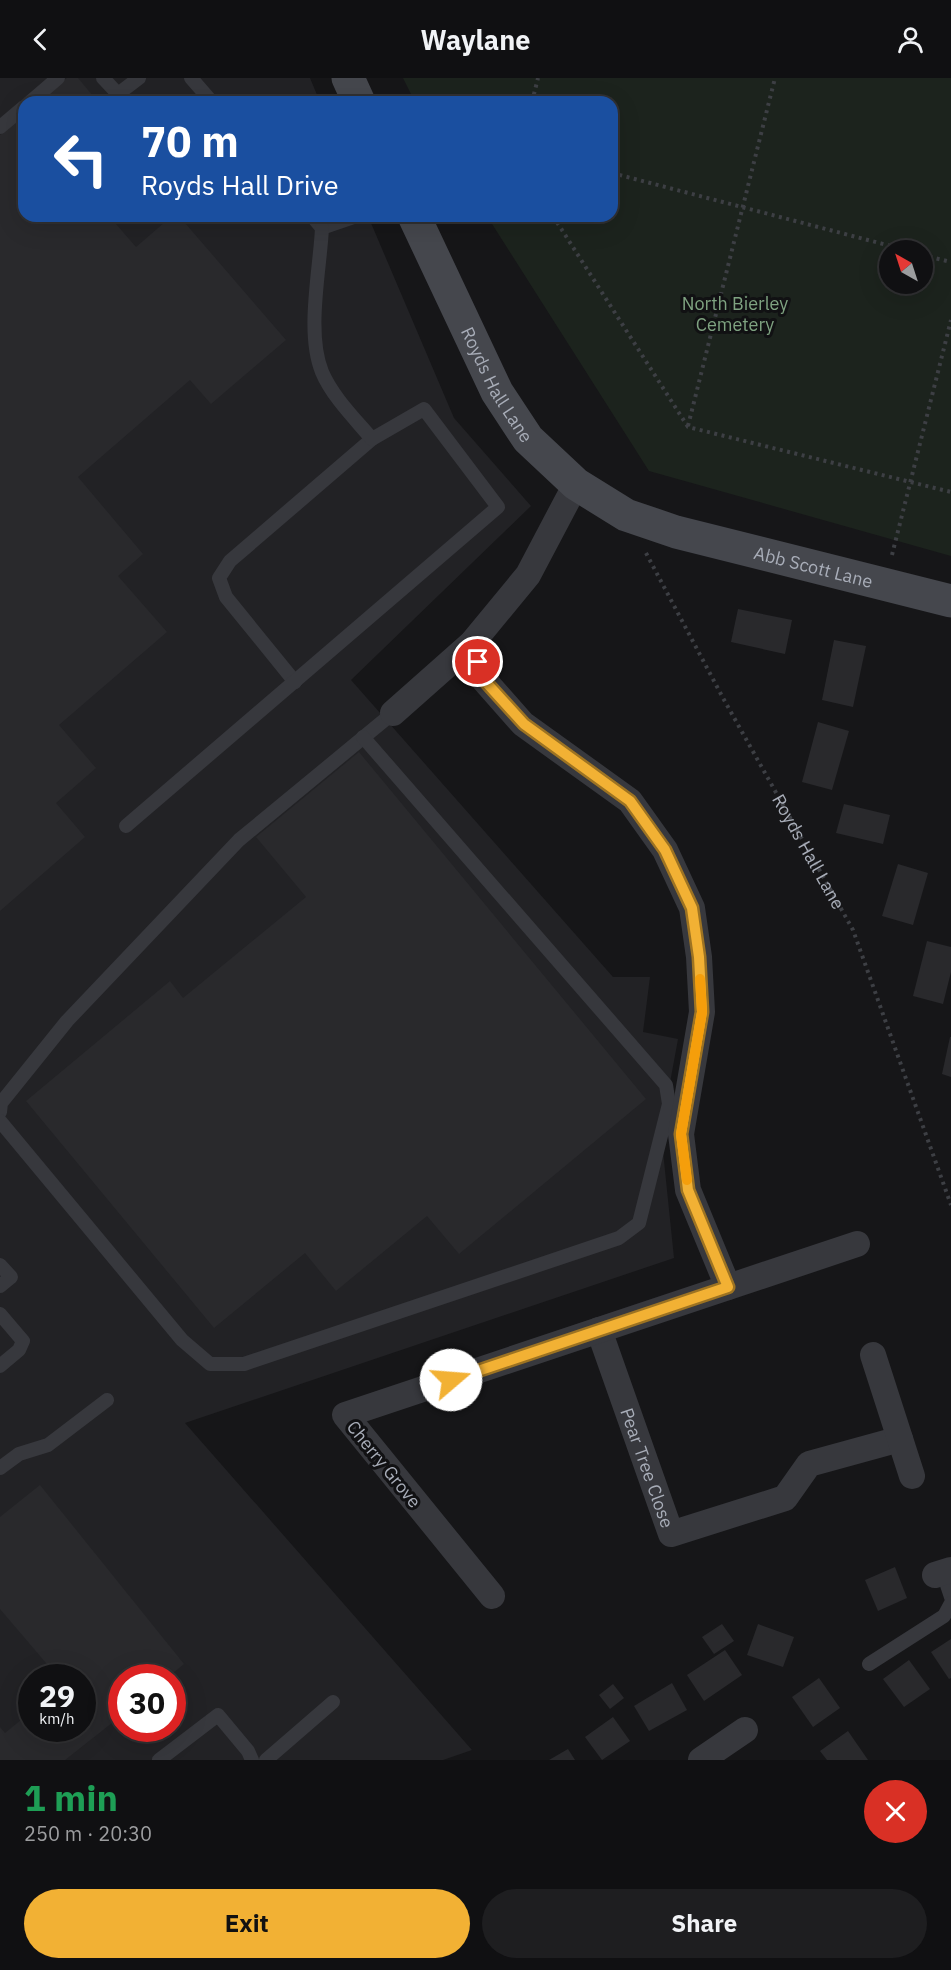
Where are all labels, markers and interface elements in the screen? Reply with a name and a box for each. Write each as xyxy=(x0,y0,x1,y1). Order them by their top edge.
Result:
text: Waylane xyxy=(421,22,530,57)
icon: back xyxy=(24,23,57,56)
icon: person xyxy=(894,23,927,56)
text: 70 m xyxy=(141,114,239,169)
icon: left xyxy=(42,120,120,198)
text: Royds Hall Drive xyxy=(141,167,338,202)
north arrow xyxy=(879,240,933,294)
map controls xyxy=(879,240,933,294)
park label: North Bierley Cemetery xyxy=(682,292,788,336)
street label: Royds Hall Lane xyxy=(456,323,538,447)
street label: Abb Scott Lane xyxy=(752,541,875,592)
pin xyxy=(452,636,503,687)
icon: arrive xyxy=(461,645,494,678)
street label: Royds Hall Lane xyxy=(767,790,850,913)
position arrow xyxy=(419,1348,483,1412)
street label: Pear Tree Close xyxy=(616,1405,679,1531)
street label: Cherry Grove xyxy=(342,1416,426,1512)
speed limit sign: 30 xyxy=(108,1664,186,1742)
text: 29 xyxy=(39,1676,75,1715)
text: km/h xyxy=(39,1709,75,1728)
text: 1 min xyxy=(24,1774,118,1821)
button: close xyxy=(864,1780,927,1843)
text: 250 m · 20:30 xyxy=(24,1820,152,1847)
button: Exit xyxy=(24,1889,470,1958)
button: Share xyxy=(482,1889,927,1958)

